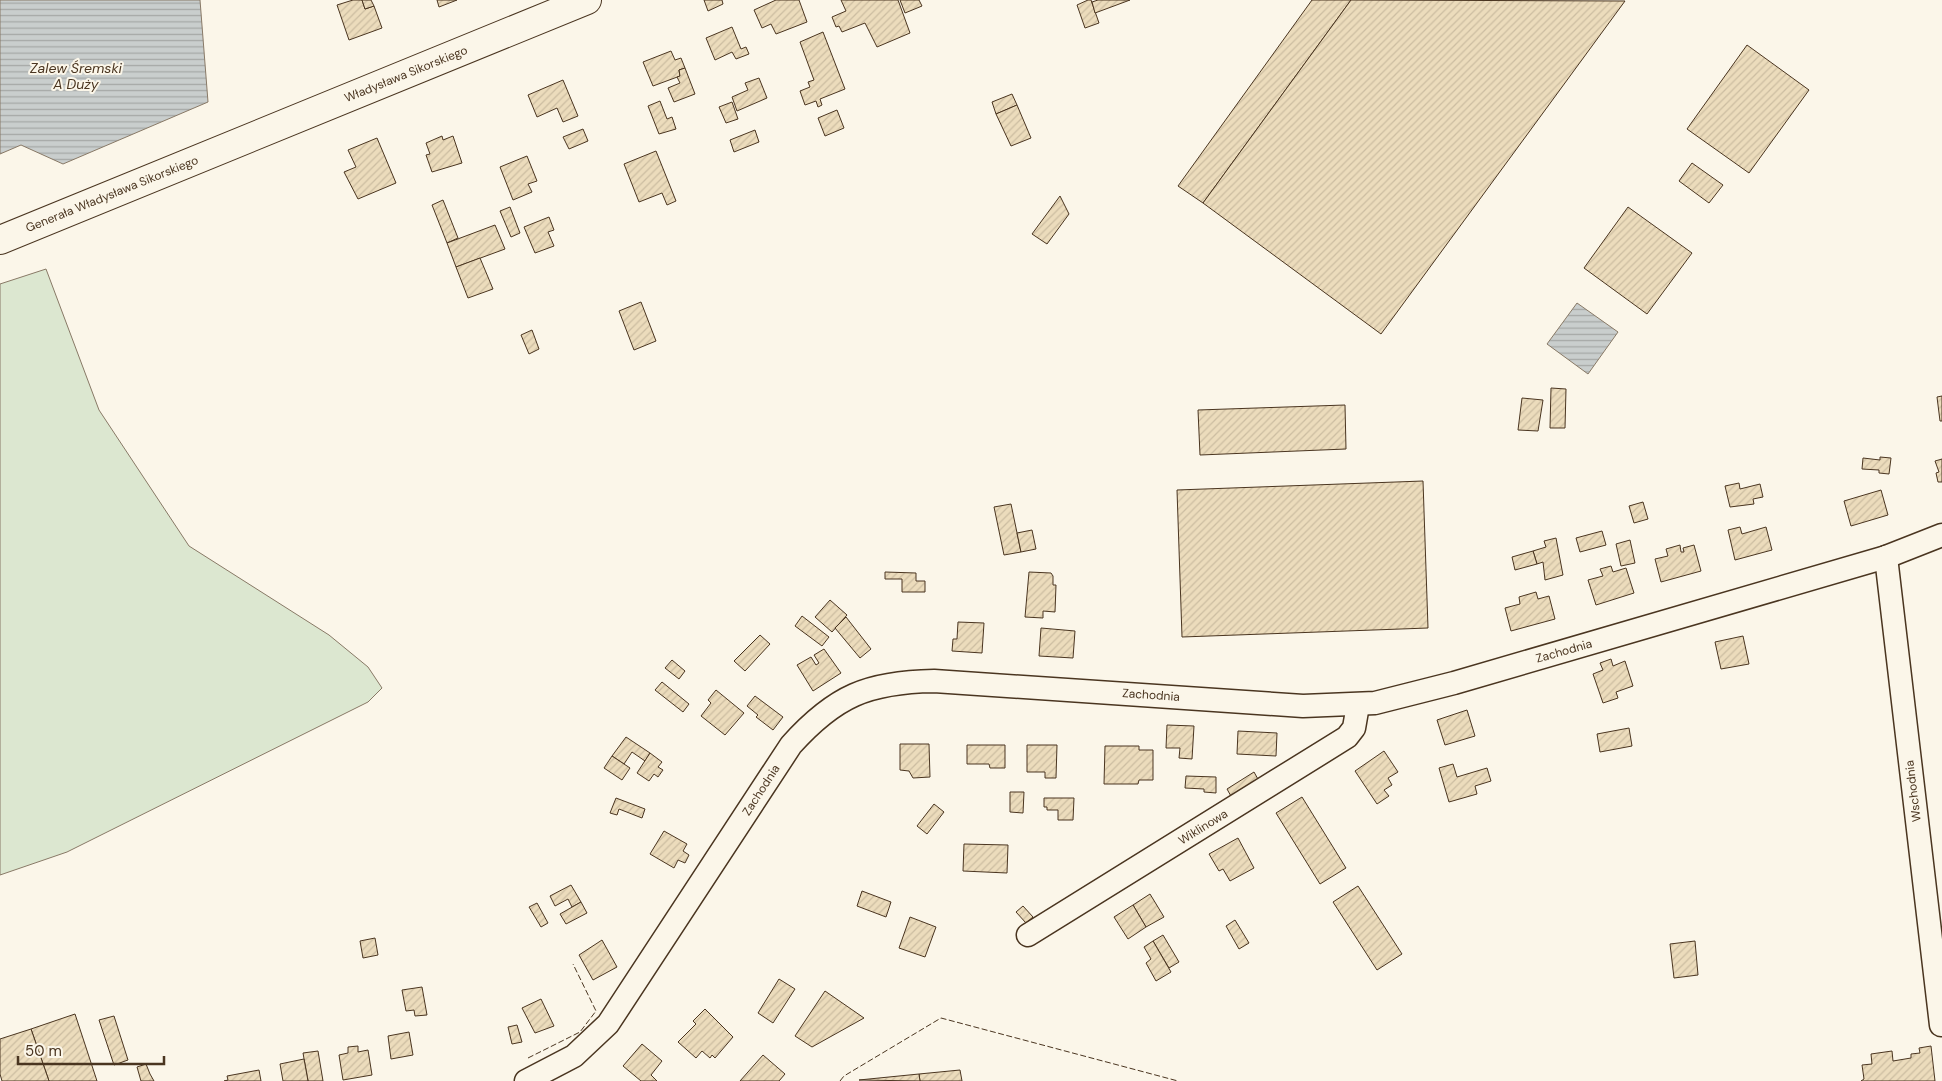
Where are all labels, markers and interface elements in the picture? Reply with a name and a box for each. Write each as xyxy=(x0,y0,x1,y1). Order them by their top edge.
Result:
street label: Władysława Sikorskiego xyxy=(342,42,470,106)
water label: Zalew Śremski A Duży xyxy=(30,59,123,93)
street label: Generała Władysława Sikorskiego xyxy=(23,152,201,236)
street label: Zachodnia xyxy=(1534,635,1594,667)
street label: Zachodnia xyxy=(1122,685,1180,705)
street label: Wschodnia xyxy=(1901,759,1925,823)
street label: Zachodnia xyxy=(739,761,783,819)
street label: Wiklinowa xyxy=(1175,806,1231,848)
scale bar xyxy=(18,1034,164,1066)
text: 50 m xyxy=(25,1041,62,1061)

